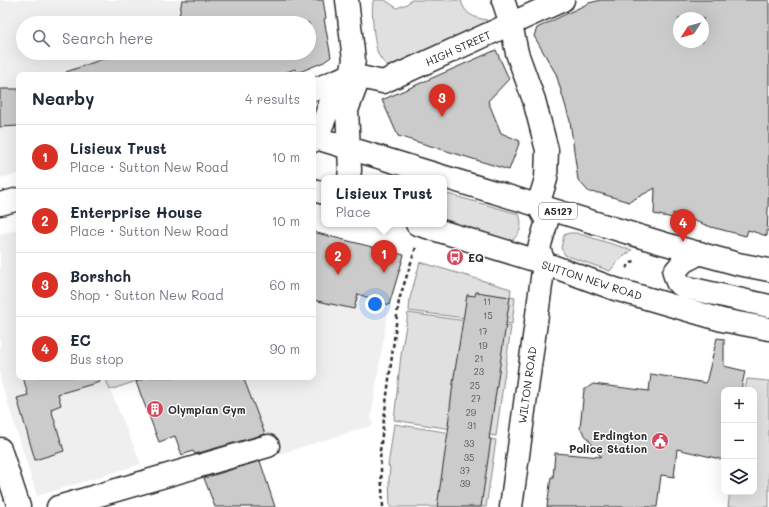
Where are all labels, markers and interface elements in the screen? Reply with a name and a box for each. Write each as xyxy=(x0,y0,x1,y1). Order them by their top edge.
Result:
north arrow xyxy=(673,12,709,48)
search box xyxy=(16,16,316,60)
icon: search xyxy=(30,27,52,49)
street label: HIGH STREET xyxy=(423,27,493,69)
text: Search here xyxy=(62,28,153,48)
pin: 3 xyxy=(429,84,455,117)
text: Nearby xyxy=(32,87,94,109)
text: 4 results xyxy=(245,90,300,107)
text: Lisieux Trust xyxy=(70,138,167,158)
text: 1 xyxy=(42,148,48,165)
text: 10 m xyxy=(272,148,300,165)
text: Place · Sutton New Road xyxy=(70,158,228,175)
popup xyxy=(321,175,447,227)
text: Lisieux Trust xyxy=(336,183,432,203)
text: Enterprise House xyxy=(70,202,202,222)
text: Place xyxy=(336,203,371,220)
road number: A5127 xyxy=(539,203,577,219)
pin: 4 xyxy=(670,209,696,242)
text: 2 xyxy=(41,212,49,229)
text: 10 m xyxy=(272,212,300,229)
text: Place · Sutton New Road xyxy=(70,222,228,239)
pin: 1 xyxy=(371,240,397,273)
pin: 2 xyxy=(325,242,351,275)
bus stop icon: EQ xyxy=(445,247,465,267)
place label: EQ xyxy=(468,250,484,265)
street label: SUTTON NEW ROAD xyxy=(540,257,644,303)
text: Borshch xyxy=(70,266,131,286)
text: 3 xyxy=(41,276,49,293)
text: 60 m xyxy=(270,276,300,293)
text: Shop · Sutton New Road xyxy=(70,286,224,303)
your location xyxy=(365,294,385,314)
house number: 11 xyxy=(483,296,491,307)
house number: 15 xyxy=(483,310,493,321)
house number: 17 xyxy=(478,326,488,337)
text: EC xyxy=(70,330,91,350)
text: 4 xyxy=(41,340,49,357)
text: 90 m xyxy=(270,340,300,357)
house number: 19 xyxy=(478,340,488,351)
street label: WILTON ROAD xyxy=(514,345,540,425)
text: Bus stop xyxy=(70,350,123,367)
house number: 21 xyxy=(474,353,484,364)
house number: 23 xyxy=(474,366,484,377)
house number: 25 xyxy=(470,380,480,391)
map controls xyxy=(721,387,757,495)
button: + xyxy=(721,387,757,423)
house number: 27 xyxy=(471,393,481,404)
building icon: Olympian Gym xyxy=(145,399,165,419)
place label: Olympian Gym xyxy=(168,402,246,417)
house number: 29 xyxy=(466,407,477,418)
house number: 31 xyxy=(467,420,477,431)
button: − xyxy=(721,423,757,459)
place label: Erdington Police Station xyxy=(569,428,647,456)
public building icon: Erdington Police Station xyxy=(650,431,670,451)
house number: 33 xyxy=(464,438,474,449)
house number: 35 xyxy=(464,452,474,463)
button: layers xyxy=(721,459,757,495)
house number: 37 xyxy=(460,465,470,476)
house number: 39 xyxy=(460,478,471,489)

